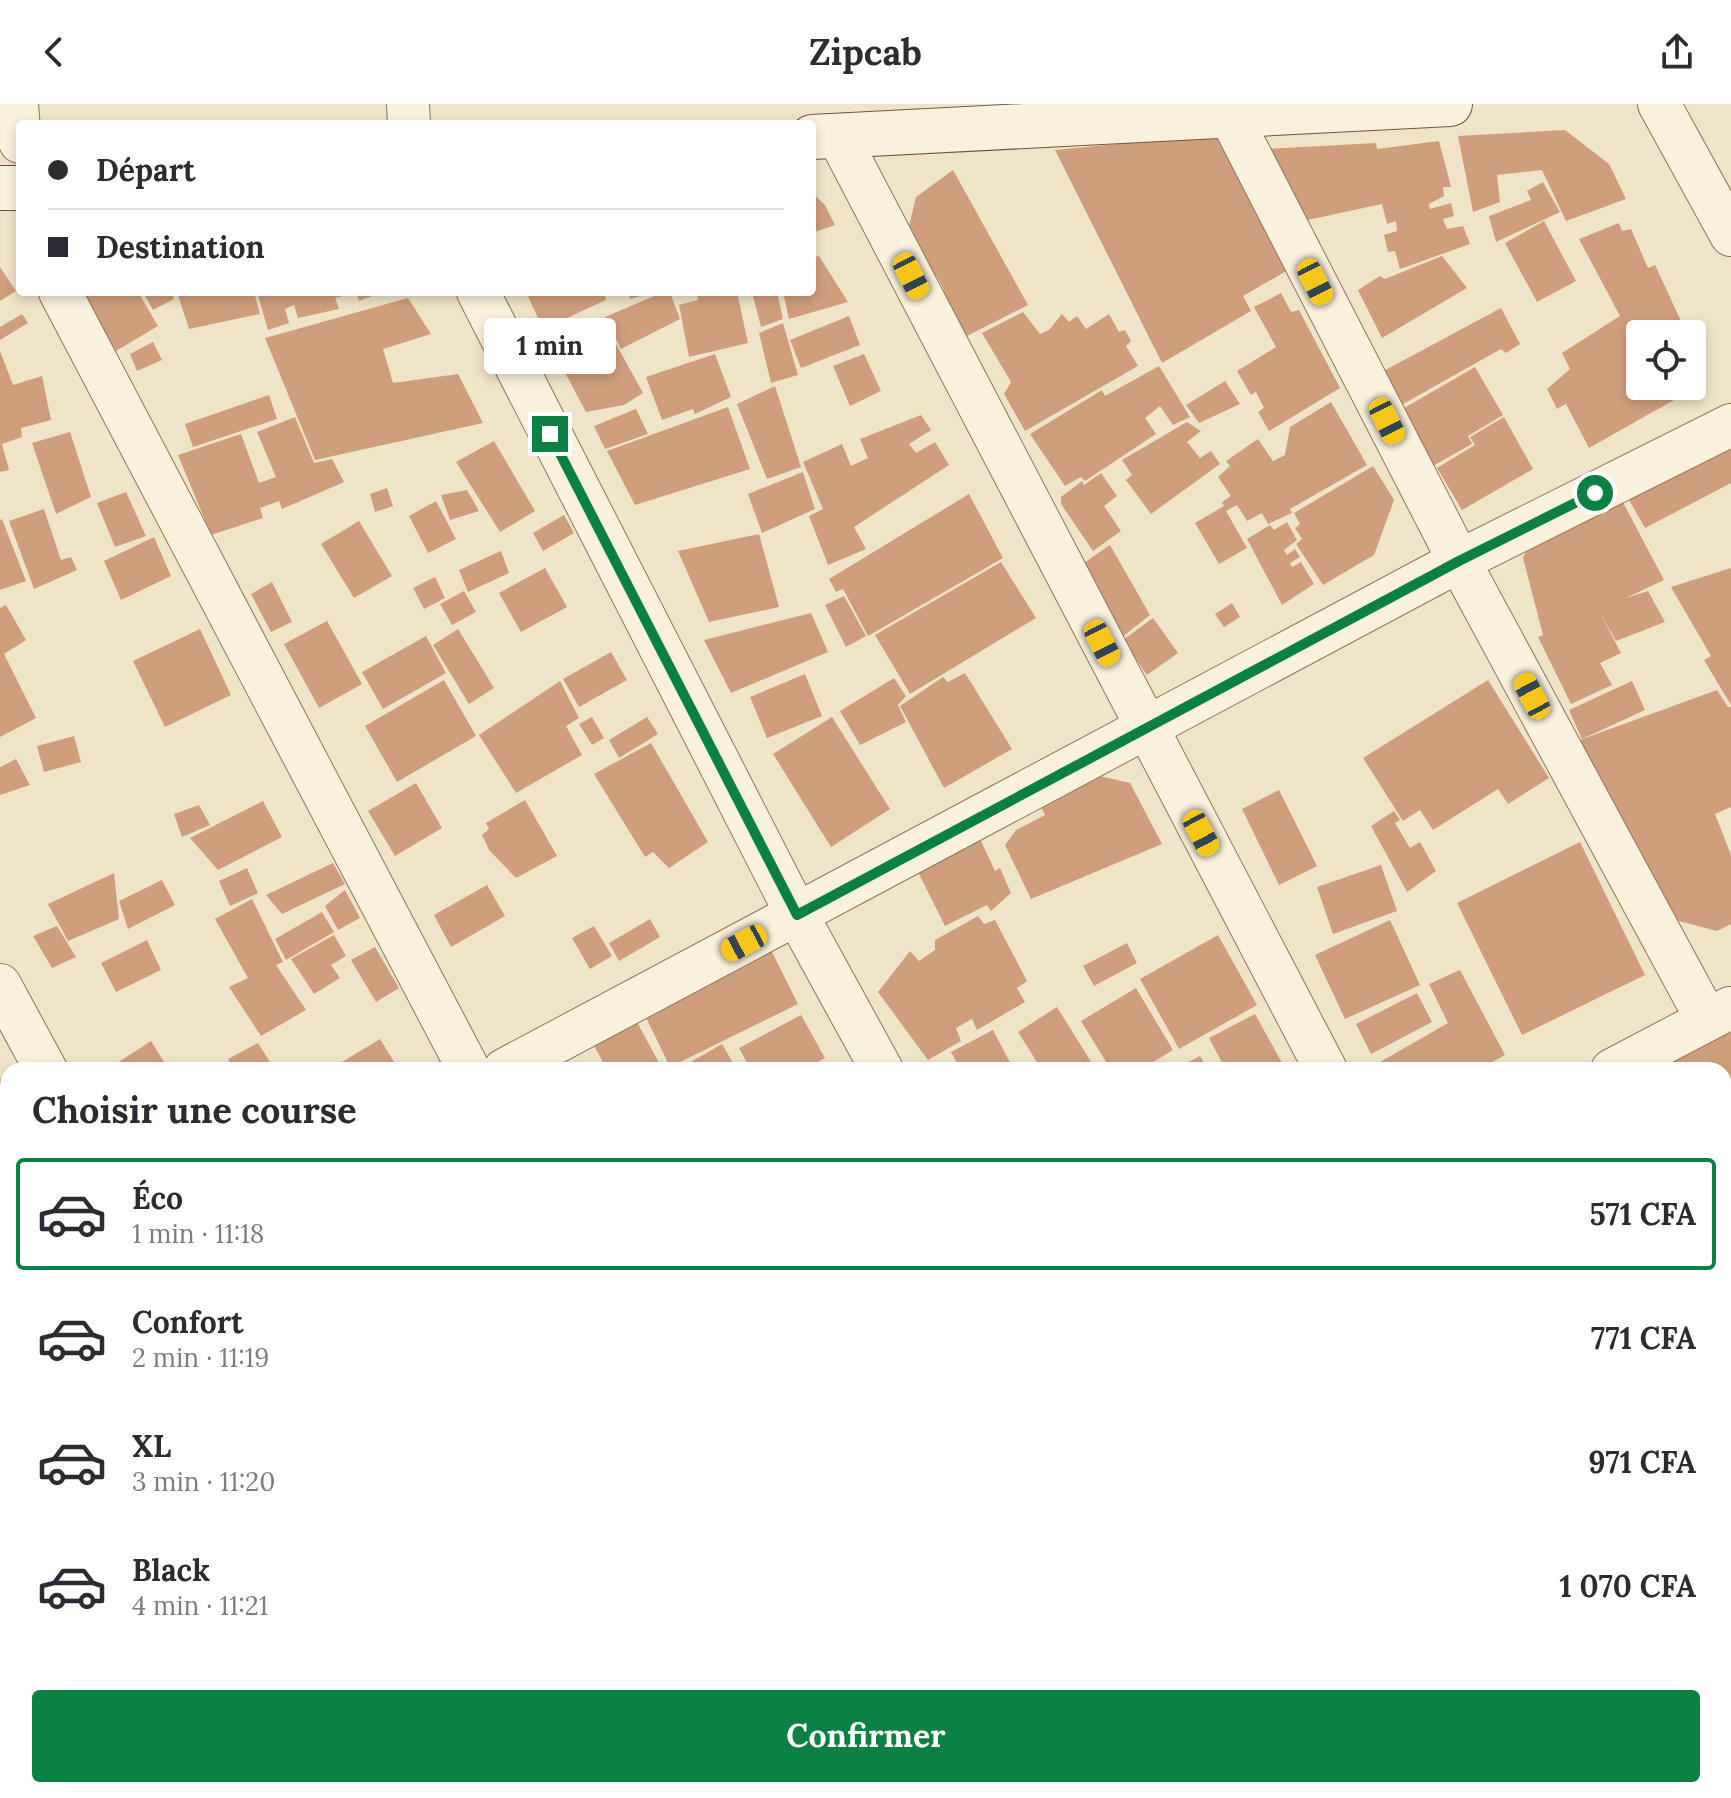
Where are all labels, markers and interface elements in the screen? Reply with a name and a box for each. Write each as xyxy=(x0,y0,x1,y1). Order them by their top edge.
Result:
text: Zipcab xyxy=(809,29,922,75)
icon: back xyxy=(32,30,76,74)
icon: share xyxy=(1655,30,1699,74)
text: Départ xyxy=(96,151,195,189)
text: Destination xyxy=(96,228,265,266)
car xyxy=(889,249,933,303)
car xyxy=(1293,255,1337,309)
callout: 1 min xyxy=(484,318,616,374)
map controls xyxy=(1626,320,1706,400)
button: locate xyxy=(1626,320,1706,400)
text: 1 min xyxy=(517,329,583,362)
car xyxy=(1365,394,1409,448)
route end xyxy=(532,416,568,452)
route start xyxy=(1577,475,1613,511)
car xyxy=(1080,616,1124,670)
car xyxy=(1510,669,1554,723)
car xyxy=(1179,806,1223,860)
car xyxy=(717,921,771,965)
text: Choisir une course xyxy=(32,1087,357,1133)
icon: car xyxy=(36,1178,108,1250)
text: Éco xyxy=(132,1179,183,1217)
text: 571 CFA xyxy=(1589,1195,1696,1233)
text: 1 min · 11:18 xyxy=(132,1217,264,1250)
icon: car xyxy=(36,1302,108,1374)
text: Confort xyxy=(132,1303,243,1341)
text: 771 CFA xyxy=(1591,1319,1696,1357)
text: 2 min · 11:19 xyxy=(132,1341,269,1374)
icon: car xyxy=(36,1426,108,1498)
text: XL xyxy=(132,1427,171,1465)
text: 971 CFA xyxy=(1588,1443,1696,1481)
text: 3 min · 11:20 xyxy=(132,1465,275,1498)
icon: car xyxy=(36,1550,108,1622)
text: Black xyxy=(132,1551,210,1589)
text: 1 070 CFA xyxy=(1560,1567,1696,1605)
text: 4 min · 11:21 xyxy=(132,1589,268,1622)
button: Confirmer xyxy=(32,1690,1700,1782)

